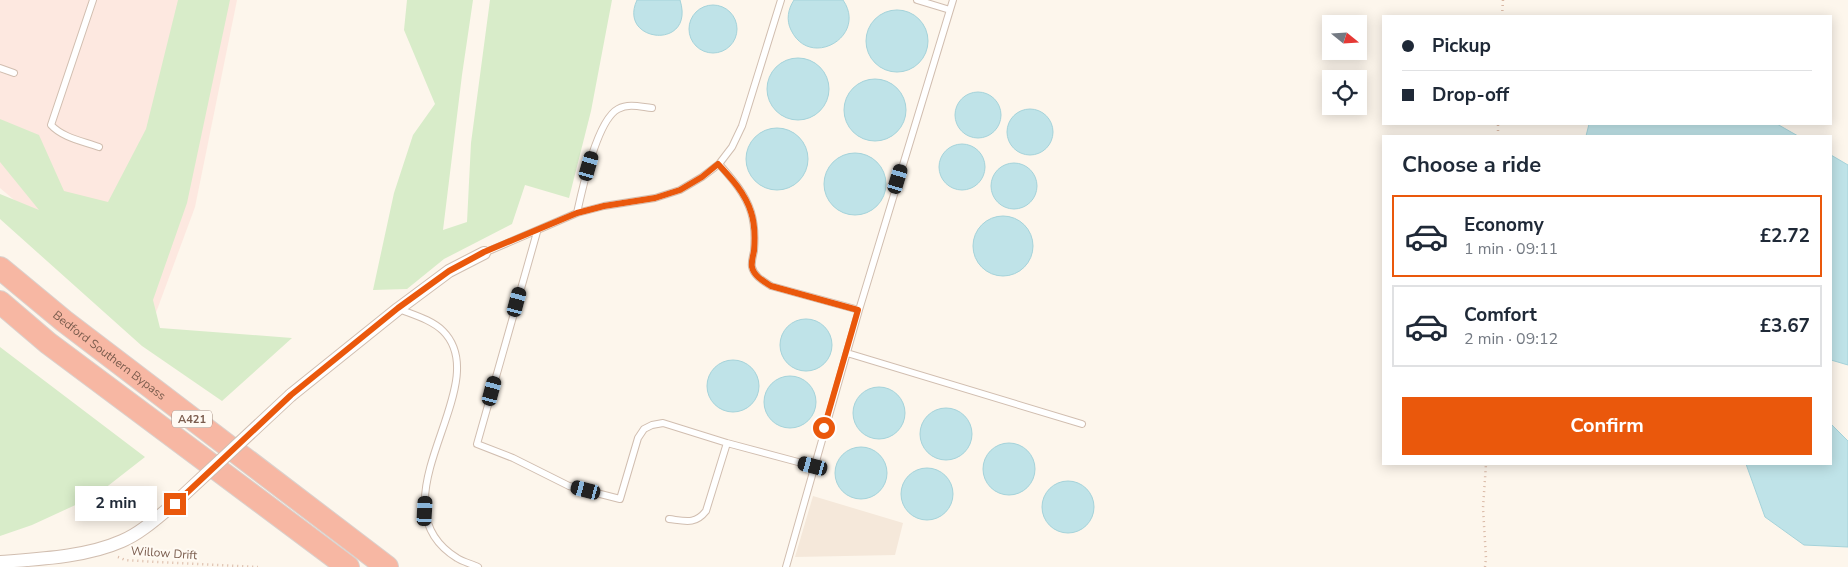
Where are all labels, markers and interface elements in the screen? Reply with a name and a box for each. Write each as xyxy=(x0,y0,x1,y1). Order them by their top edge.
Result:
north arrow xyxy=(1322,15,1368,60)
map controls xyxy=(1322,15,1367,115)
text: Pickup xyxy=(1432,33,1491,59)
button: locate xyxy=(1322,70,1367,115)
text: Drop-off xyxy=(1432,82,1509,108)
car xyxy=(577,150,600,182)
text: Choose a ride xyxy=(1402,150,1541,180)
car xyxy=(886,162,909,196)
text: Economy xyxy=(1464,212,1544,238)
icon: car xyxy=(1404,214,1449,259)
text: £2.72 xyxy=(1760,223,1810,249)
text: 1 min · 09:11 xyxy=(1464,238,1558,260)
car xyxy=(505,286,528,318)
text: Comfort xyxy=(1464,302,1537,328)
icon: car xyxy=(1404,304,1449,349)
street label: Bedford Southern Bypass xyxy=(50,307,169,404)
text: £3.67 xyxy=(1760,313,1810,339)
text: 2 min · 09:12 xyxy=(1464,328,1558,350)
car xyxy=(480,375,503,407)
button: Confirm xyxy=(1402,397,1812,455)
road number: A421 xyxy=(172,410,212,428)
route start xyxy=(813,417,835,439)
car xyxy=(796,455,829,477)
car xyxy=(569,479,602,501)
callout: 2 min xyxy=(75,486,158,522)
text: 2 min xyxy=(95,492,137,514)
route end xyxy=(164,493,186,515)
car xyxy=(416,496,433,526)
street label: Willow Drift xyxy=(130,543,199,563)

